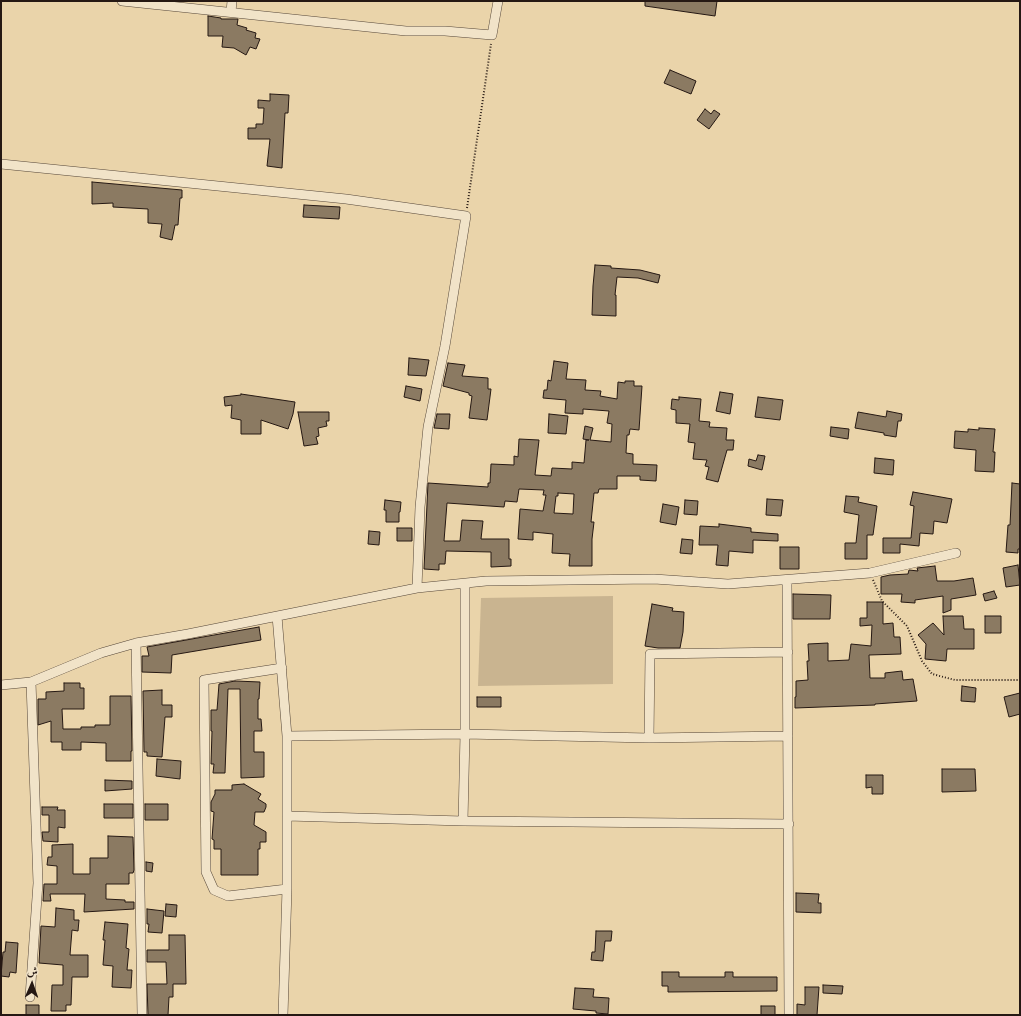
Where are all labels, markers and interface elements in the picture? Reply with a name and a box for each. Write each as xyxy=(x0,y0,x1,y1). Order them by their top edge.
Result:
north arrow xyxy=(12,964,52,1004)
text: ش xyxy=(27,965,38,978)

